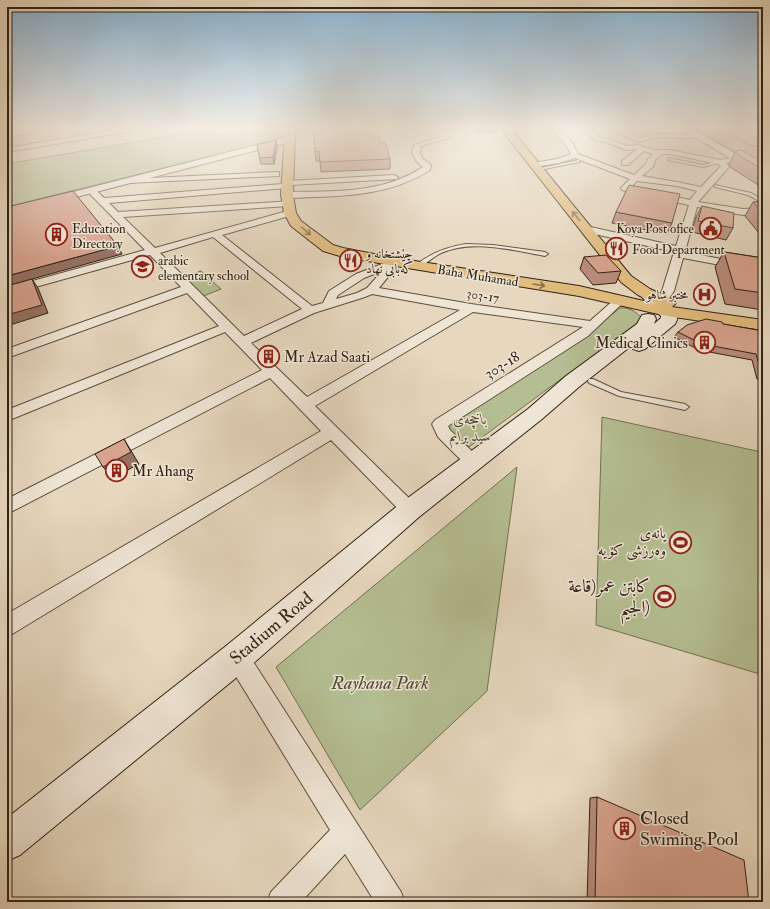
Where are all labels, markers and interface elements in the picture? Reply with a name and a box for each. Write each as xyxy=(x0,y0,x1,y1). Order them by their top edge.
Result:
one-way arrow xyxy=(571,211,580,221)
public building icon: Koya Post ofice xyxy=(697,215,723,241)
place label: Education Directory xyxy=(72,221,126,253)
place label: Koya Post ofice xyxy=(616,221,695,238)
building icon: Education Directory xyxy=(44,222,70,248)
one-way arrow xyxy=(300,227,311,236)
restaurant icon: Food Department xyxy=(604,236,630,262)
place label: Food Department xyxy=(632,242,725,259)
place label: چێشتخانە و کەبابی نھاد xyxy=(364,246,413,278)
restaurant icon: چێشتخانە و کەبابی نھاد xyxy=(338,247,364,273)
place label: arabic elementary school xyxy=(158,253,250,285)
school or university icon: arabic elementary school xyxy=(129,254,155,280)
street label: Baha Muhamad xyxy=(436,262,520,290)
one-way arrow xyxy=(532,281,545,289)
hospital icon: مختبر شاهو xyxy=(691,281,717,307)
street label: 303-17 xyxy=(465,286,500,306)
place label: مختبر شاهو xyxy=(644,287,688,303)
building icon: Medical Clinics xyxy=(691,330,717,356)
place label: Medical Clinics xyxy=(595,334,688,353)
building icon: Mr Azad Saati xyxy=(255,344,281,370)
street label: 303-18 xyxy=(481,347,523,384)
place label: Mr Azad Saati xyxy=(284,348,370,367)
park label: باخچه‌ی سید برایم xyxy=(449,410,491,449)
building icon: Mr Ahang xyxy=(104,458,130,484)
place label: Mr Ahang xyxy=(132,462,195,481)
place label: یانه‌ی وه‌رزشی كۆیه‌ xyxy=(598,524,667,561)
sports icon: یانه‌ی وه‌رزشی كۆیه‌ xyxy=(668,529,694,555)
place label: كابتن عمر(قاعة الجيم) xyxy=(568,575,650,625)
sports icon: كابتن عمر(قاعة الجيم) xyxy=(652,583,678,609)
street label: Stadium Road xyxy=(225,587,318,670)
park label: Rayhana Park xyxy=(330,672,429,695)
place label: Closed Swiming Pool xyxy=(640,807,739,851)
building icon: Closed Swiming Pool xyxy=(612,815,638,841)

